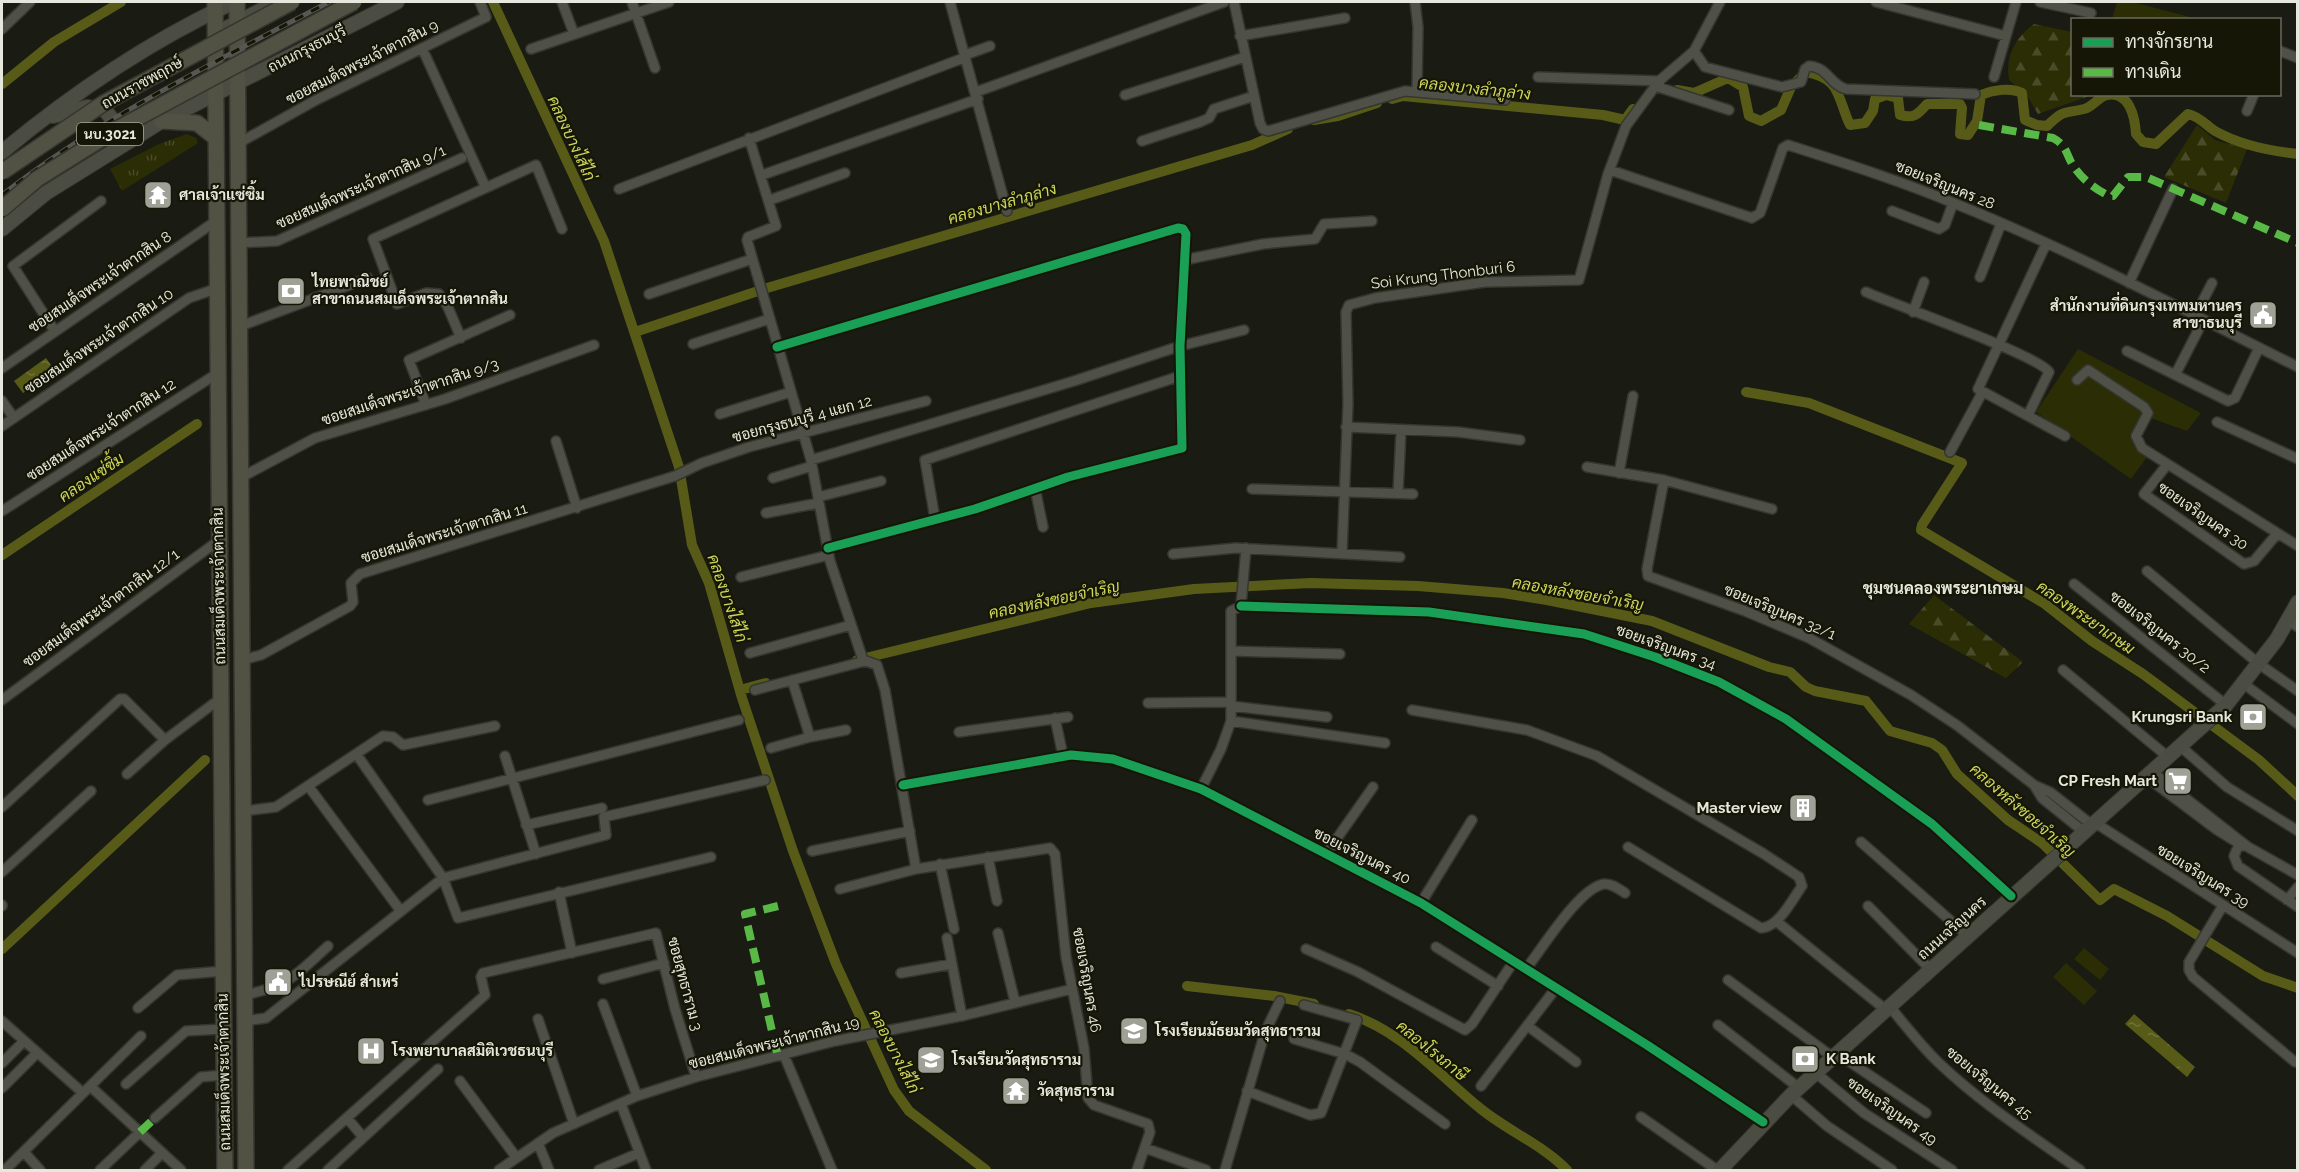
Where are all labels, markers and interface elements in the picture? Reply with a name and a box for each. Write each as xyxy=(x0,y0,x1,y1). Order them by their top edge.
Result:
street label: ซอยสมเด็จพระเจ้าตากสิน 9 xyxy=(282,14,441,108)
legend xyxy=(2071,18,2281,96)
street label: ถนนกรุงธนบุรี xyxy=(265,21,350,78)
text: ทางจักรยาน xyxy=(2125,31,2213,52)
street label: ถนนราชพฤกษ์ xyxy=(98,52,186,113)
text: ทางเดิน xyxy=(2125,61,2181,82)
water label: คลองบางลำภูล่าง xyxy=(1418,72,1532,106)
water label: คลองบางไส้ไก่ xyxy=(544,92,602,185)
road number: นบ.3021 xyxy=(77,123,143,145)
street label: ซอยสมเด็จพระเจ้าตากสิน 9/1 xyxy=(273,139,449,233)
street label: ซอยเจริญนคร 28 xyxy=(1893,157,1997,213)
water label: คลองบางลำภูล่าง xyxy=(945,178,1059,230)
temple icon: ศาลเจ้าแซ่ซิ้ม xyxy=(142,179,174,211)
place label: ศาลเจ้าแซ่ซิ้ม xyxy=(179,180,265,204)
street label: ซอยสมเด็จพระเจ้าตากสิน 8 xyxy=(24,226,175,337)
street label: Soi Krung Thonburi 6 xyxy=(1370,257,1516,293)
place label: ไทยพาณิชย์ สาขาถนนสมเด็จพระเจ้าตากสิน xyxy=(311,272,508,308)
bank icon: ไทยพาณิชย์ สาขาถนนสมเด็จพระเจ้าตากสิน xyxy=(275,275,307,307)
street label: ซอยสมเด็จพระเจ้าตากสิน 10 xyxy=(20,283,177,398)
place label: สํานักงานที่ดินกรุงเทพมหานคร สาขาธนบุรี xyxy=(2050,291,2243,334)
public building icon: สํานักงานที่ดินกรุงเทพมหานคร สาขาธนบุรี xyxy=(2247,299,2279,331)
street label: ซอยสมเด็จพระเจ้าตากสิน 9/3 xyxy=(318,353,501,429)
street label: ซอยสมเด็จพระเจ้าตากสิน 12 xyxy=(22,373,179,485)
street label: ซอยกรุงธนบุรี 4 แยก 12 xyxy=(730,391,874,448)
water label: คลองแซ่ซิ้ม xyxy=(53,445,128,506)
street label: ซอยเจริญนคร 30 xyxy=(2154,478,2252,554)
street label: ซอยสมเด็จพระเจ้าตากสิน 11 xyxy=(358,497,530,567)
street label: ถนนสมเด็จพระเจ้าตากสิน xyxy=(207,507,229,665)
street label: ซอยสมเด็จพระเจ้าตากสิน 12/1 xyxy=(18,543,183,671)
water label: คลองบางไส้ไก่ xyxy=(704,551,754,646)
water label: คลองหลังซอยจำเริญ xyxy=(1511,572,1646,615)
water label: คลองหลังซอยจำเริญ xyxy=(987,575,1122,623)
water label: คลองพระยาเกษม xyxy=(2033,577,2138,658)
district label: ชุมชนคลองพระยาเกษม xyxy=(1863,579,2023,600)
street label: ซอยเจริญนคร 32/1 xyxy=(1721,580,1839,644)
street label: ซอยเจริญนคร 30/2 xyxy=(2106,587,2214,677)
street label: ซอยเจริญนคร 34 xyxy=(1613,621,1719,673)
bank icon: Krungsri Bank xyxy=(2237,701,2269,733)
place label: Krungsri Bank xyxy=(2131,708,2233,726)
water label: คลองหลังซอยจำเริญ xyxy=(1966,759,2080,862)
supermarket icon: CP Fresh Mart xyxy=(2162,765,2194,797)
place label: CP Fresh Mart xyxy=(2058,772,2157,790)
building icon: Master view xyxy=(1787,792,1819,824)
place label: Master view xyxy=(1696,799,1782,817)
street label: ซอยเจริญนคร 40 xyxy=(1311,824,1413,888)
street label: ซอยเจริญนคร 39 xyxy=(2153,840,2253,912)
street label: ถนนเจริญนคร xyxy=(1914,892,1990,964)
street label: ซอยเจริญนคร 46 xyxy=(1069,926,1105,1034)
street label: ซอยสุทธาราม 3 xyxy=(662,935,706,1033)
public building icon: ไปรษณีย์ สำเหร่ xyxy=(262,966,294,998)
place label: ไปรษณีย์ สำเหร่ xyxy=(298,972,399,991)
street label: ถนนสมเด็จพระเจ้าตากสิน xyxy=(212,993,234,1151)
water label: คลองบางไส้ไก่ xyxy=(865,1005,926,1097)
street label: ซอยสมเด็จพระเจ้าตากสิน 19 xyxy=(686,1011,861,1073)
school or university icon: โรงเรียนมัธยมวัดสุทธาราม xyxy=(1118,1015,1150,1047)
water label: คลองโรงภาษี xyxy=(1393,1015,1473,1085)
place label: โรงเรียนมัธยมวัดสุทธาราม xyxy=(1154,1020,1321,1042)
hospital icon: โรงพยาบาลสมิติเวชธนบุรี xyxy=(355,1035,387,1067)
place label: โรงพยาบาลสมิติเวชธนบุรี xyxy=(391,1040,554,1062)
bank icon: K Bank xyxy=(1789,1043,1821,1075)
street label: ซอยเจริญนคร 45 xyxy=(1942,1043,2036,1123)
school or university icon: โรงเรียนวัดสุทธาราม xyxy=(915,1044,947,1076)
place label: โรงเรียนวัดสุทธาราม xyxy=(951,1049,1081,1071)
place label: K Bank xyxy=(1826,1050,1876,1068)
street label: ซอยเจริญนคร 49 xyxy=(1843,1073,1941,1149)
temple icon: วัดสุทธาราม xyxy=(1000,1075,1032,1107)
place label: วัดสุทธาราม xyxy=(1037,1081,1114,1102)

